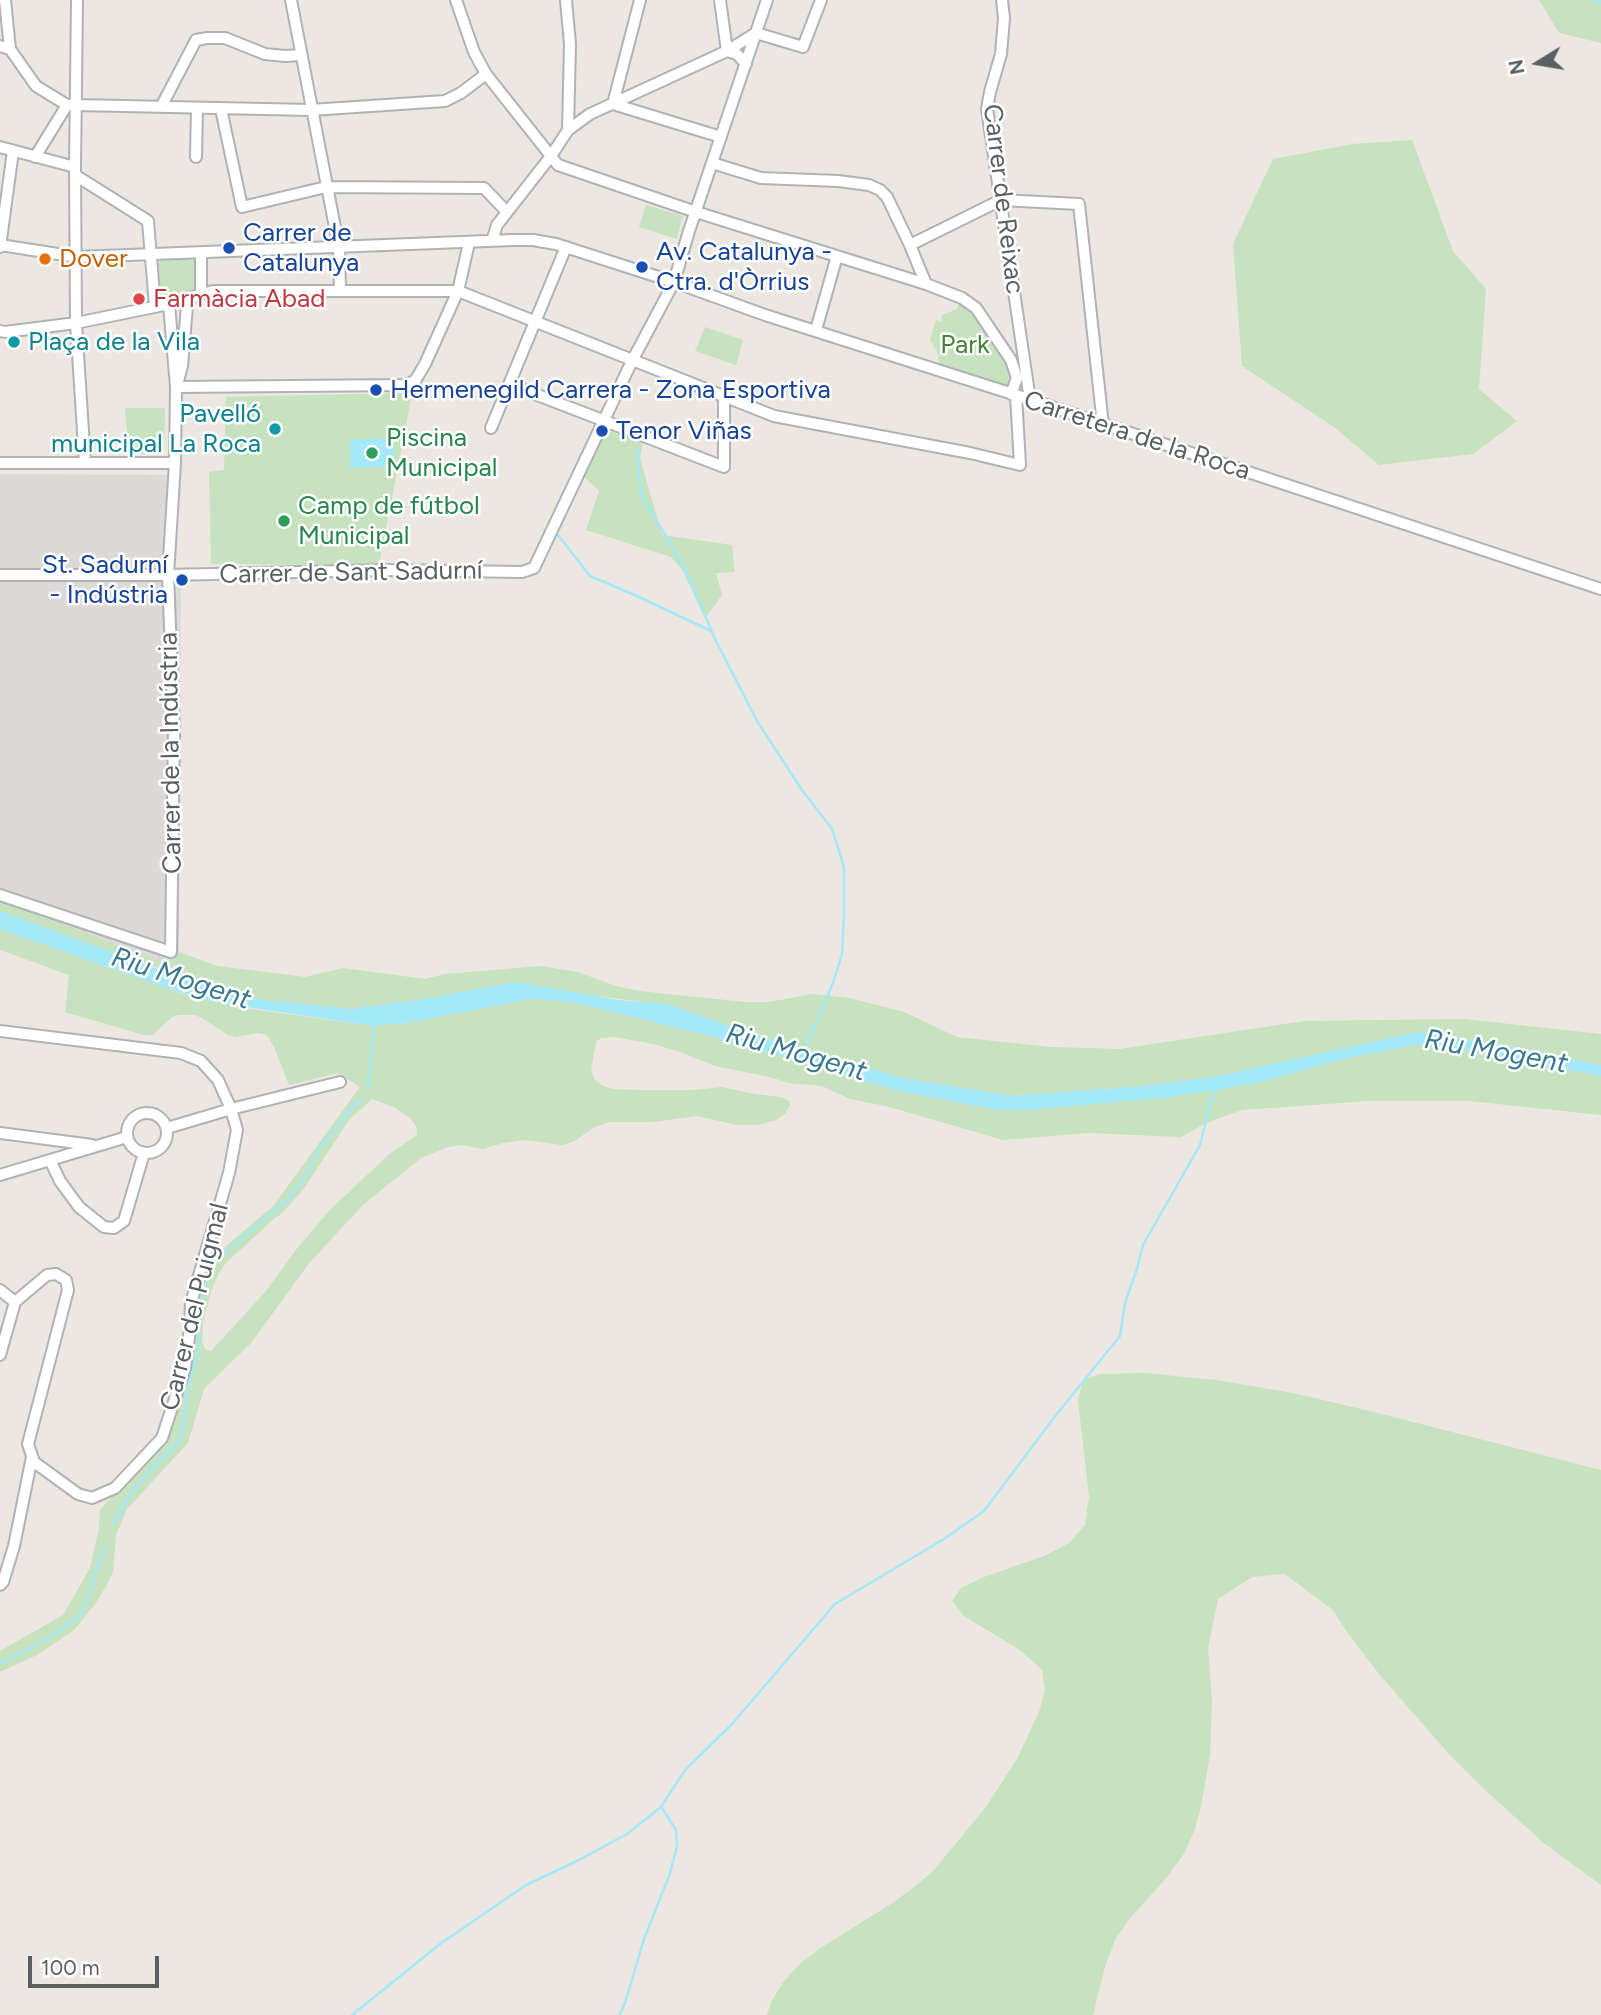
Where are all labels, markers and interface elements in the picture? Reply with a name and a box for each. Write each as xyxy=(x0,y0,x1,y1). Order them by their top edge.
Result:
north arrow xyxy=(1503,28,1573,98)
text: N xyxy=(1504,58,1530,77)
street label: Carrer de Reixac xyxy=(976,102,1030,296)
place label: Carrer de Catalunya xyxy=(243,217,359,278)
place label: Av. Catalunya - Ctra. d'Òrrius xyxy=(656,236,832,298)
marker: Carrer de Catalunya xyxy=(221,240,237,256)
place label: Dover xyxy=(59,243,128,275)
marker: Dover xyxy=(37,251,53,267)
marker: Av. Catalunya - Ctra. d'Òrrius xyxy=(634,259,650,275)
place label: Farmàcia Abad xyxy=(153,283,325,315)
marker: Farmàcia Abad xyxy=(131,291,147,307)
place label: Plaça de la Vila xyxy=(28,326,200,358)
park label: Park xyxy=(940,329,990,361)
marker: Plaça de la Vila xyxy=(6,334,22,350)
place label: Hermenegild Carrera - Zona Esportiva xyxy=(390,374,831,406)
marker: Hermenegild Carrera - Zona Esportiva xyxy=(368,382,384,398)
street label: Carretera de la Roca xyxy=(1020,385,1254,487)
place label: Pavelló municipal La Roca xyxy=(51,398,261,460)
place label: Tenor Viñas xyxy=(616,415,752,447)
marker: Pavelló municipal La Roca xyxy=(267,421,283,437)
place label: Piscina Municipal xyxy=(386,422,497,484)
marker: Tenor Viñas xyxy=(594,423,610,439)
marker: Piscina Municipal xyxy=(364,445,380,461)
place label: Camp de fútbol Municipal xyxy=(298,490,480,552)
marker: Camp de fútbol Municipal xyxy=(276,513,292,529)
place label: St. Sadurní - Indústria xyxy=(42,549,168,610)
street label: Carrer de Sant Sadurní xyxy=(219,555,483,591)
marker: St. Sadurní - Indústria xyxy=(174,572,190,588)
street label: Carrer de la Indústria xyxy=(153,632,189,874)
water label: Riu Mogent xyxy=(107,941,255,1017)
water label: Riu Mogent xyxy=(722,1017,870,1089)
water label: Riu Mogent xyxy=(1422,1023,1570,1081)
street label: Carrer del Puigmal xyxy=(154,1200,236,1414)
scale bar xyxy=(32,1941,163,1985)
text: 100 m xyxy=(41,1955,100,1980)

